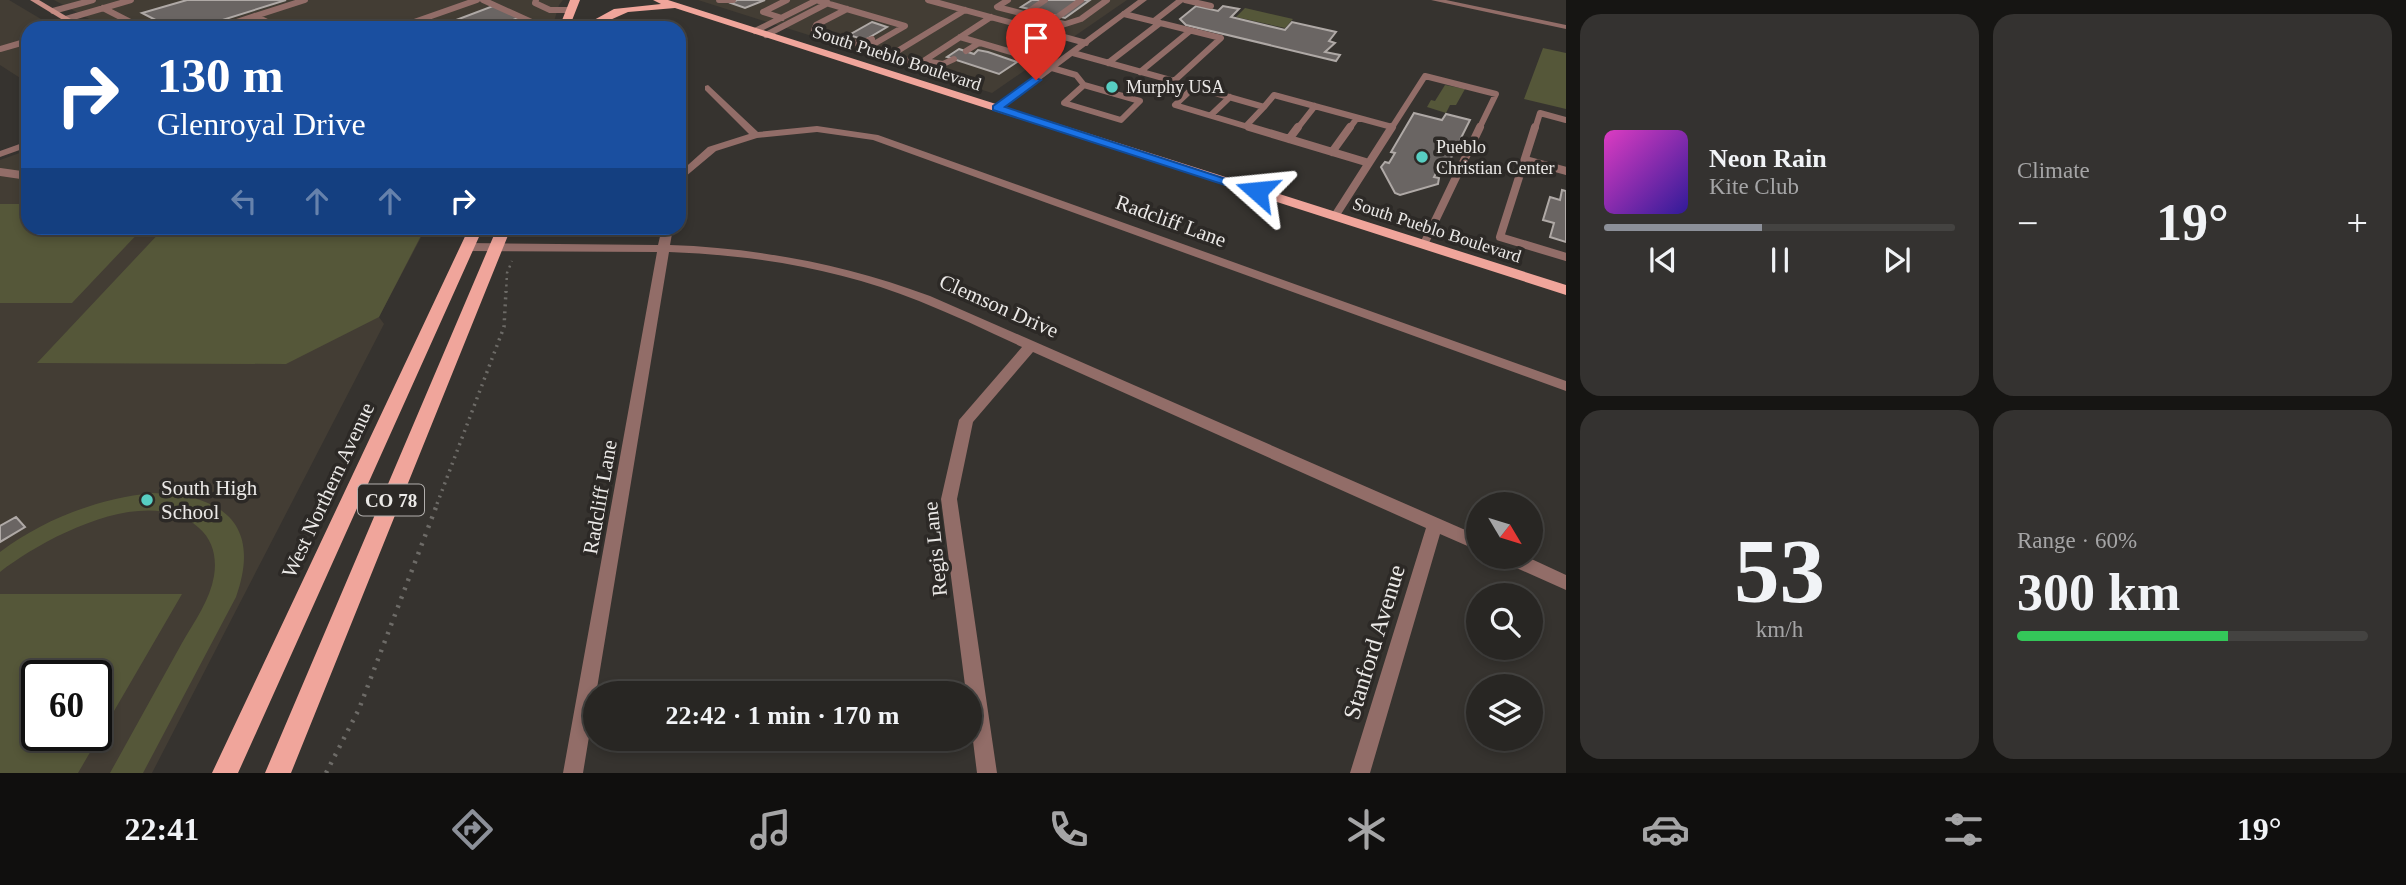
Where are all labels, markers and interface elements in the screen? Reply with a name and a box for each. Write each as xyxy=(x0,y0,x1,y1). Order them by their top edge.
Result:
pin xyxy=(1006,8,1066,80)
icon: arrive xyxy=(1017,19,1055,57)
street label: South Pueblo Boulevard xyxy=(810,21,984,95)
text: 130 m xyxy=(157,48,284,103)
icon: right xyxy=(42,49,133,140)
place label: Murphy USA xyxy=(1126,77,1225,97)
marker: Murphy USA xyxy=(1104,79,1120,95)
text: Glenroyal Drive xyxy=(157,106,366,142)
place label: Pueblo Christian Center xyxy=(1436,137,1554,178)
text: Neon Rain xyxy=(1709,144,1827,173)
marker: Pueblo Christian Center xyxy=(1414,149,1430,165)
position arrow xyxy=(1220,154,1294,228)
text: Climate xyxy=(2017,158,2090,183)
text: Kite Club xyxy=(1709,174,1799,199)
icon: left xyxy=(225,182,263,220)
icon: ahead xyxy=(298,182,336,220)
icon: ahead xyxy=(371,182,409,220)
icon: right xyxy=(444,182,482,220)
street label: Radcliff Lane xyxy=(1113,190,1229,252)
street label: South Pueblo Boulevard xyxy=(1350,193,1524,267)
text: 19° xyxy=(2156,194,2229,251)
text: − xyxy=(2017,202,2038,244)
text: + xyxy=(2347,202,2368,244)
icon: previous xyxy=(1644,241,1682,279)
icon: pause xyxy=(1761,241,1799,279)
icon: next xyxy=(1878,241,1916,279)
street label: Clemson Drive xyxy=(936,269,1062,343)
street label: West Northern Avenue xyxy=(277,399,379,581)
street label: Radcliff Lane xyxy=(578,438,622,556)
place label: South High School xyxy=(161,476,258,524)
road number: CO 78 xyxy=(358,485,424,516)
marker: South High School xyxy=(139,492,155,508)
north arrow xyxy=(1466,492,1544,569)
map controls xyxy=(1466,492,1543,751)
street label: Regis Lane xyxy=(918,500,952,598)
text: 53 xyxy=(1734,521,1825,622)
text: Range · 60% xyxy=(2017,528,2137,553)
street label: Stanford Avenue xyxy=(1338,562,1410,722)
text: 300 km xyxy=(2017,564,2180,621)
button: search xyxy=(1466,583,1543,660)
text: km/h xyxy=(1756,617,1803,642)
speed limit sign: 60 xyxy=(21,660,112,751)
button: layers xyxy=(1466,674,1543,751)
text: 22:42 · 1 min · 170 m xyxy=(666,701,900,730)
icon: directions xyxy=(448,805,497,854)
icon: music xyxy=(746,805,795,854)
icon: phone xyxy=(1044,805,1093,854)
icon: climate xyxy=(1342,805,1391,854)
icon: car xyxy=(1641,805,1690,854)
icon: filters xyxy=(1939,805,1988,854)
text: 22:41 xyxy=(125,811,199,847)
text: 19° xyxy=(2237,811,2281,847)

